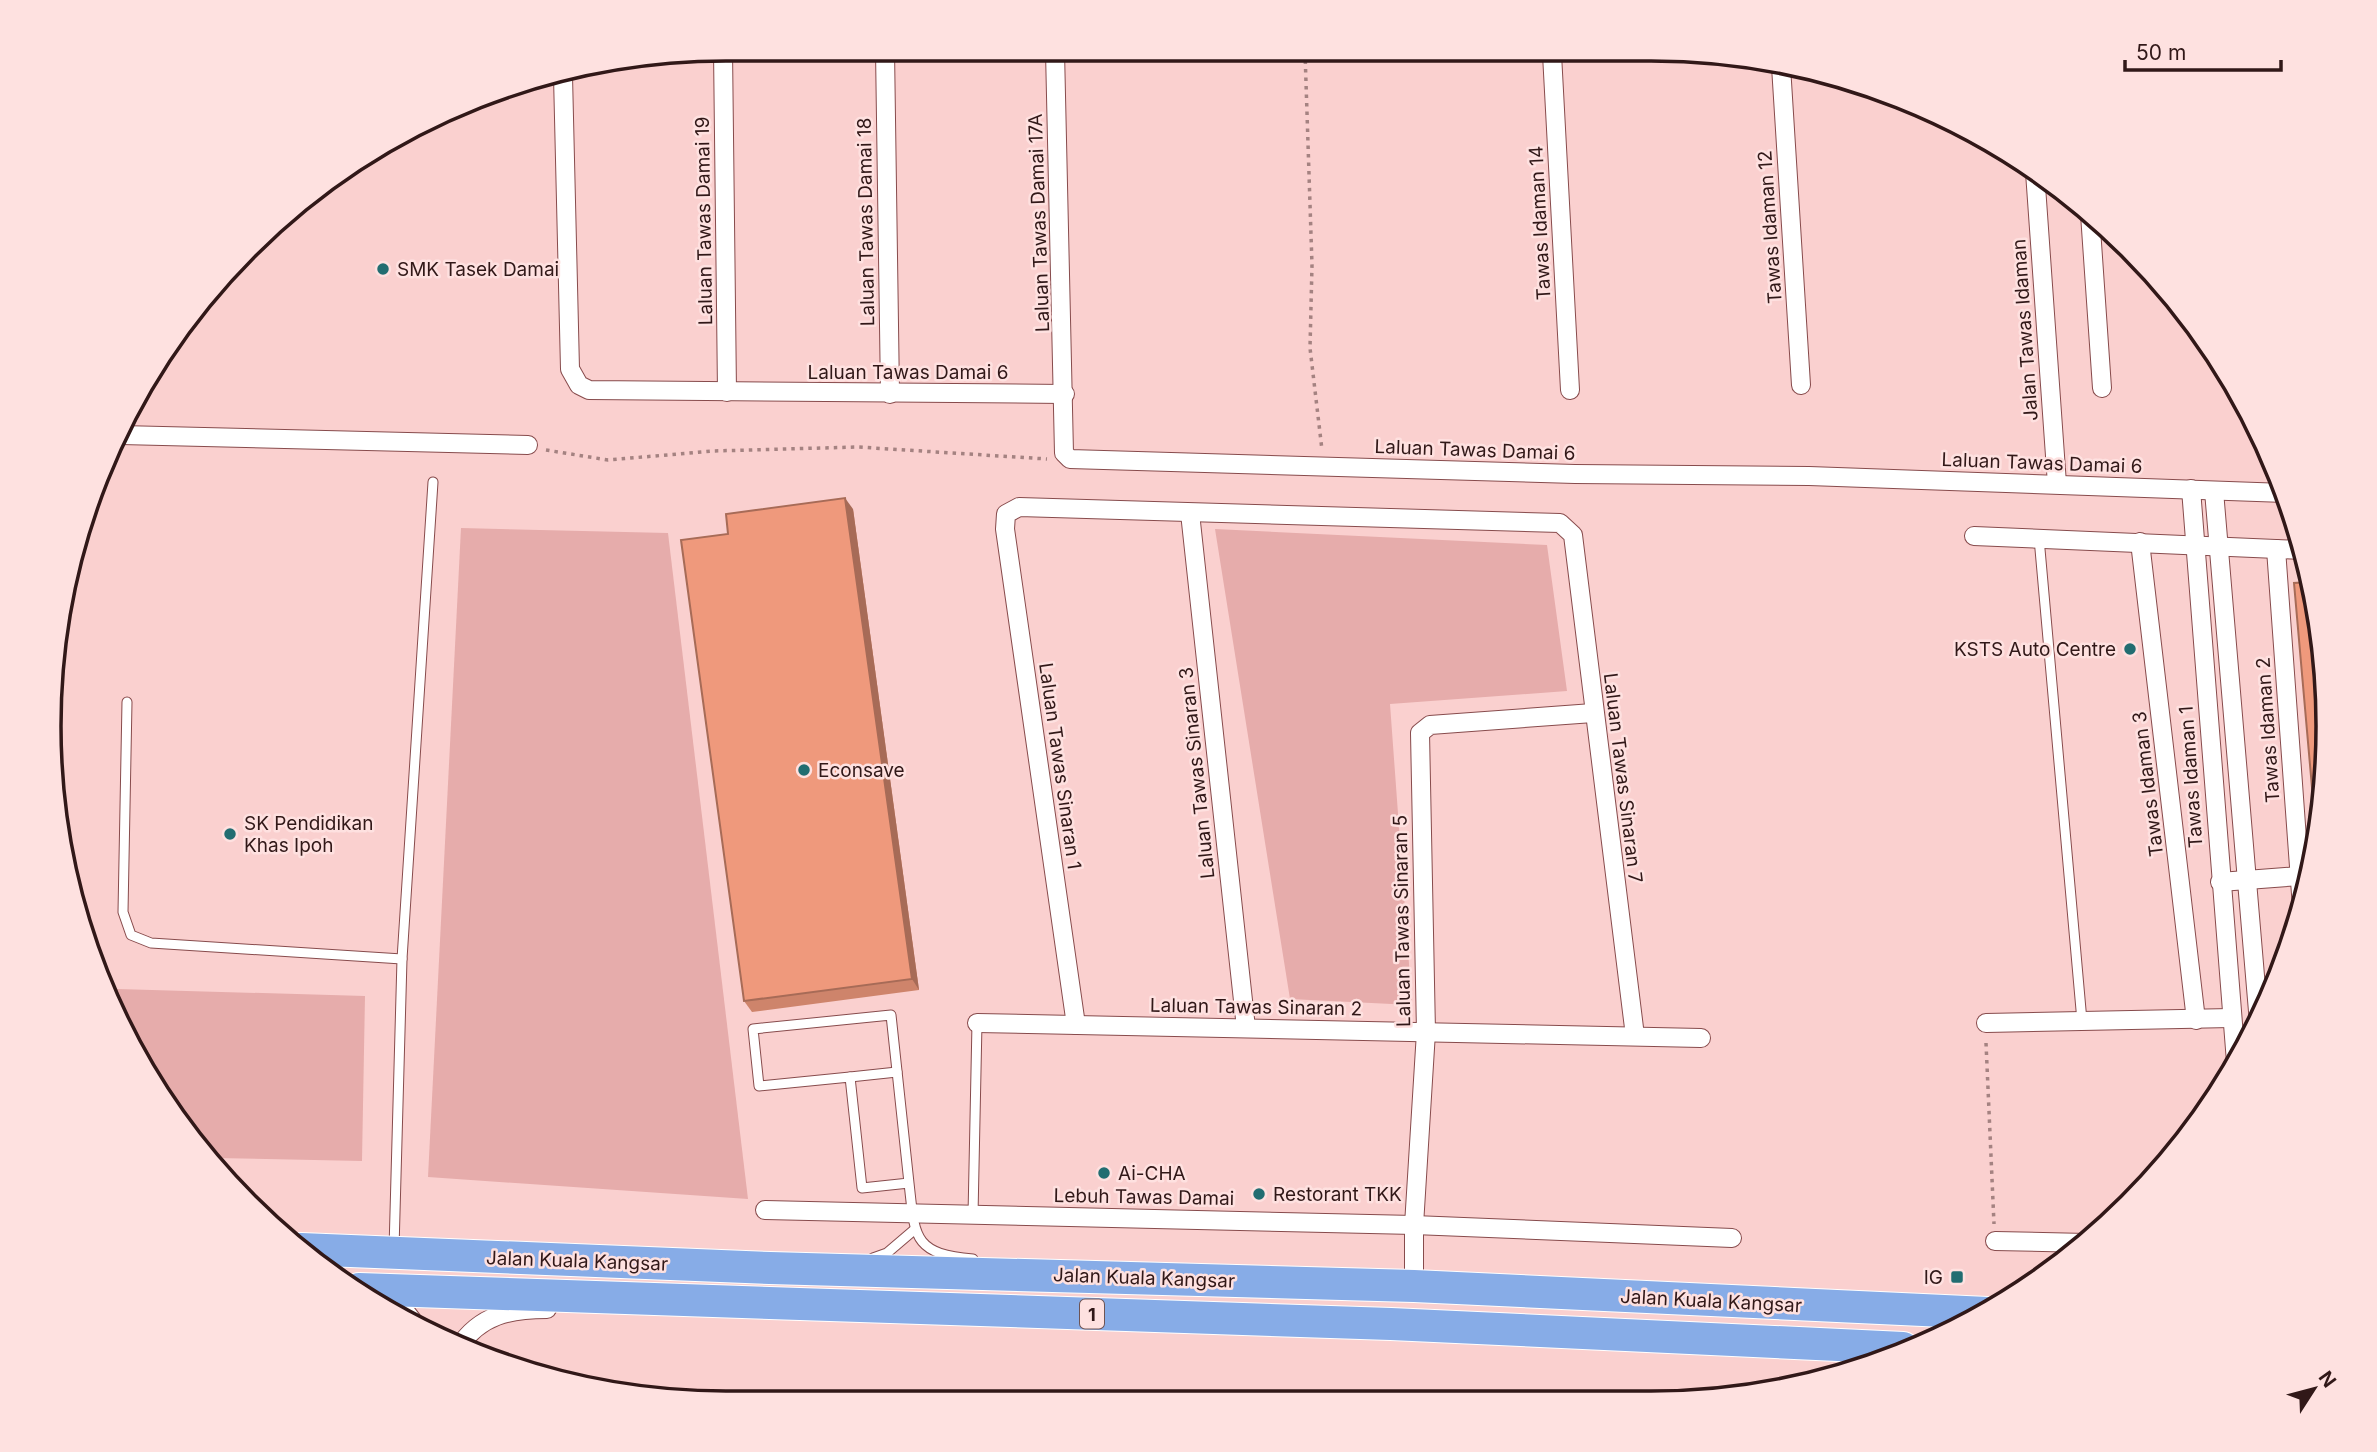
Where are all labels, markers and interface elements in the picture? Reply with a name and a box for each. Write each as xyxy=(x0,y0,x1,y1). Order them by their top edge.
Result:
scale bar xyxy=(2125,28,2281,72)
text: 50 m xyxy=(2136,40,2186,65)
street label: Laluan Tawas Damai 17A xyxy=(1024,113,1054,333)
street label: Laluan Tawas Damai 19 xyxy=(691,116,717,326)
street label: Laluan Tawas Damai 18 xyxy=(853,117,879,327)
street label: Tawas Idaman 14 xyxy=(1524,145,1556,301)
street label: Tawas Idaman 12 xyxy=(1753,150,1787,304)
street label: Jalan Tawas Idaman xyxy=(2007,238,2043,422)
place label: SMK Tasek Damai xyxy=(397,258,559,281)
marker: SMK Tasek Damai xyxy=(375,261,391,277)
street label: Laluan Tawas Damai 6 xyxy=(807,361,1009,384)
street label: Laluan Tawas Damai 6 xyxy=(1374,435,1576,465)
street label: Laluan Tawas Damai 6 xyxy=(1941,448,2143,478)
place label: KSTS Auto Centre xyxy=(1954,638,2116,661)
marker: KSTS Auto Centre xyxy=(2122,641,2138,657)
street label: Tawas Idaman 2 xyxy=(2251,656,2285,804)
street label: Laluan Tawas Sinaran 1 xyxy=(1034,661,1086,871)
street label: Laluan Tawas Sinaran 3 xyxy=(1174,666,1220,880)
street label: Laluan Tawas Sinaran 7 xyxy=(1599,672,1647,884)
street label: Tawas Idaman 1 xyxy=(2175,705,2207,849)
street label: Tawas Idaman 3 xyxy=(2128,710,2168,858)
place label: Econsave xyxy=(818,759,905,782)
marker: Econsave xyxy=(796,762,812,778)
place label: SK Pendidikan Khas Ipoh xyxy=(244,812,373,857)
street label: Laluan Tawas Sinaran 5 xyxy=(1389,815,1415,1027)
marker: SK Pendidikan Khas Ipoh xyxy=(222,826,238,842)
street label: Laluan Tawas Sinaran 2 xyxy=(1150,994,1362,1020)
place label: Ai-CHA xyxy=(1118,1162,1186,1185)
marker: Ai-CHA xyxy=(1096,1165,1112,1181)
place label: Restorant TKK xyxy=(1273,1183,1402,1206)
street label: Lebuh Tawas Damai xyxy=(1053,1184,1235,1210)
marker: Restorant TKK xyxy=(1251,1186,1267,1202)
street label: Jalan Kuala Kangsar xyxy=(486,1246,668,1276)
street label: Jalan Kuala Kangsar xyxy=(1053,1263,1235,1293)
place label: IG xyxy=(1924,1266,1943,1289)
marker: IG xyxy=(1949,1269,1965,1285)
street label: Jalan Kuala Kangsar xyxy=(1619,1285,1803,1317)
road number: 1 xyxy=(1080,1300,1104,1329)
north arrow xyxy=(2279,1354,2349,1424)
text: N xyxy=(2314,1367,2341,1392)

